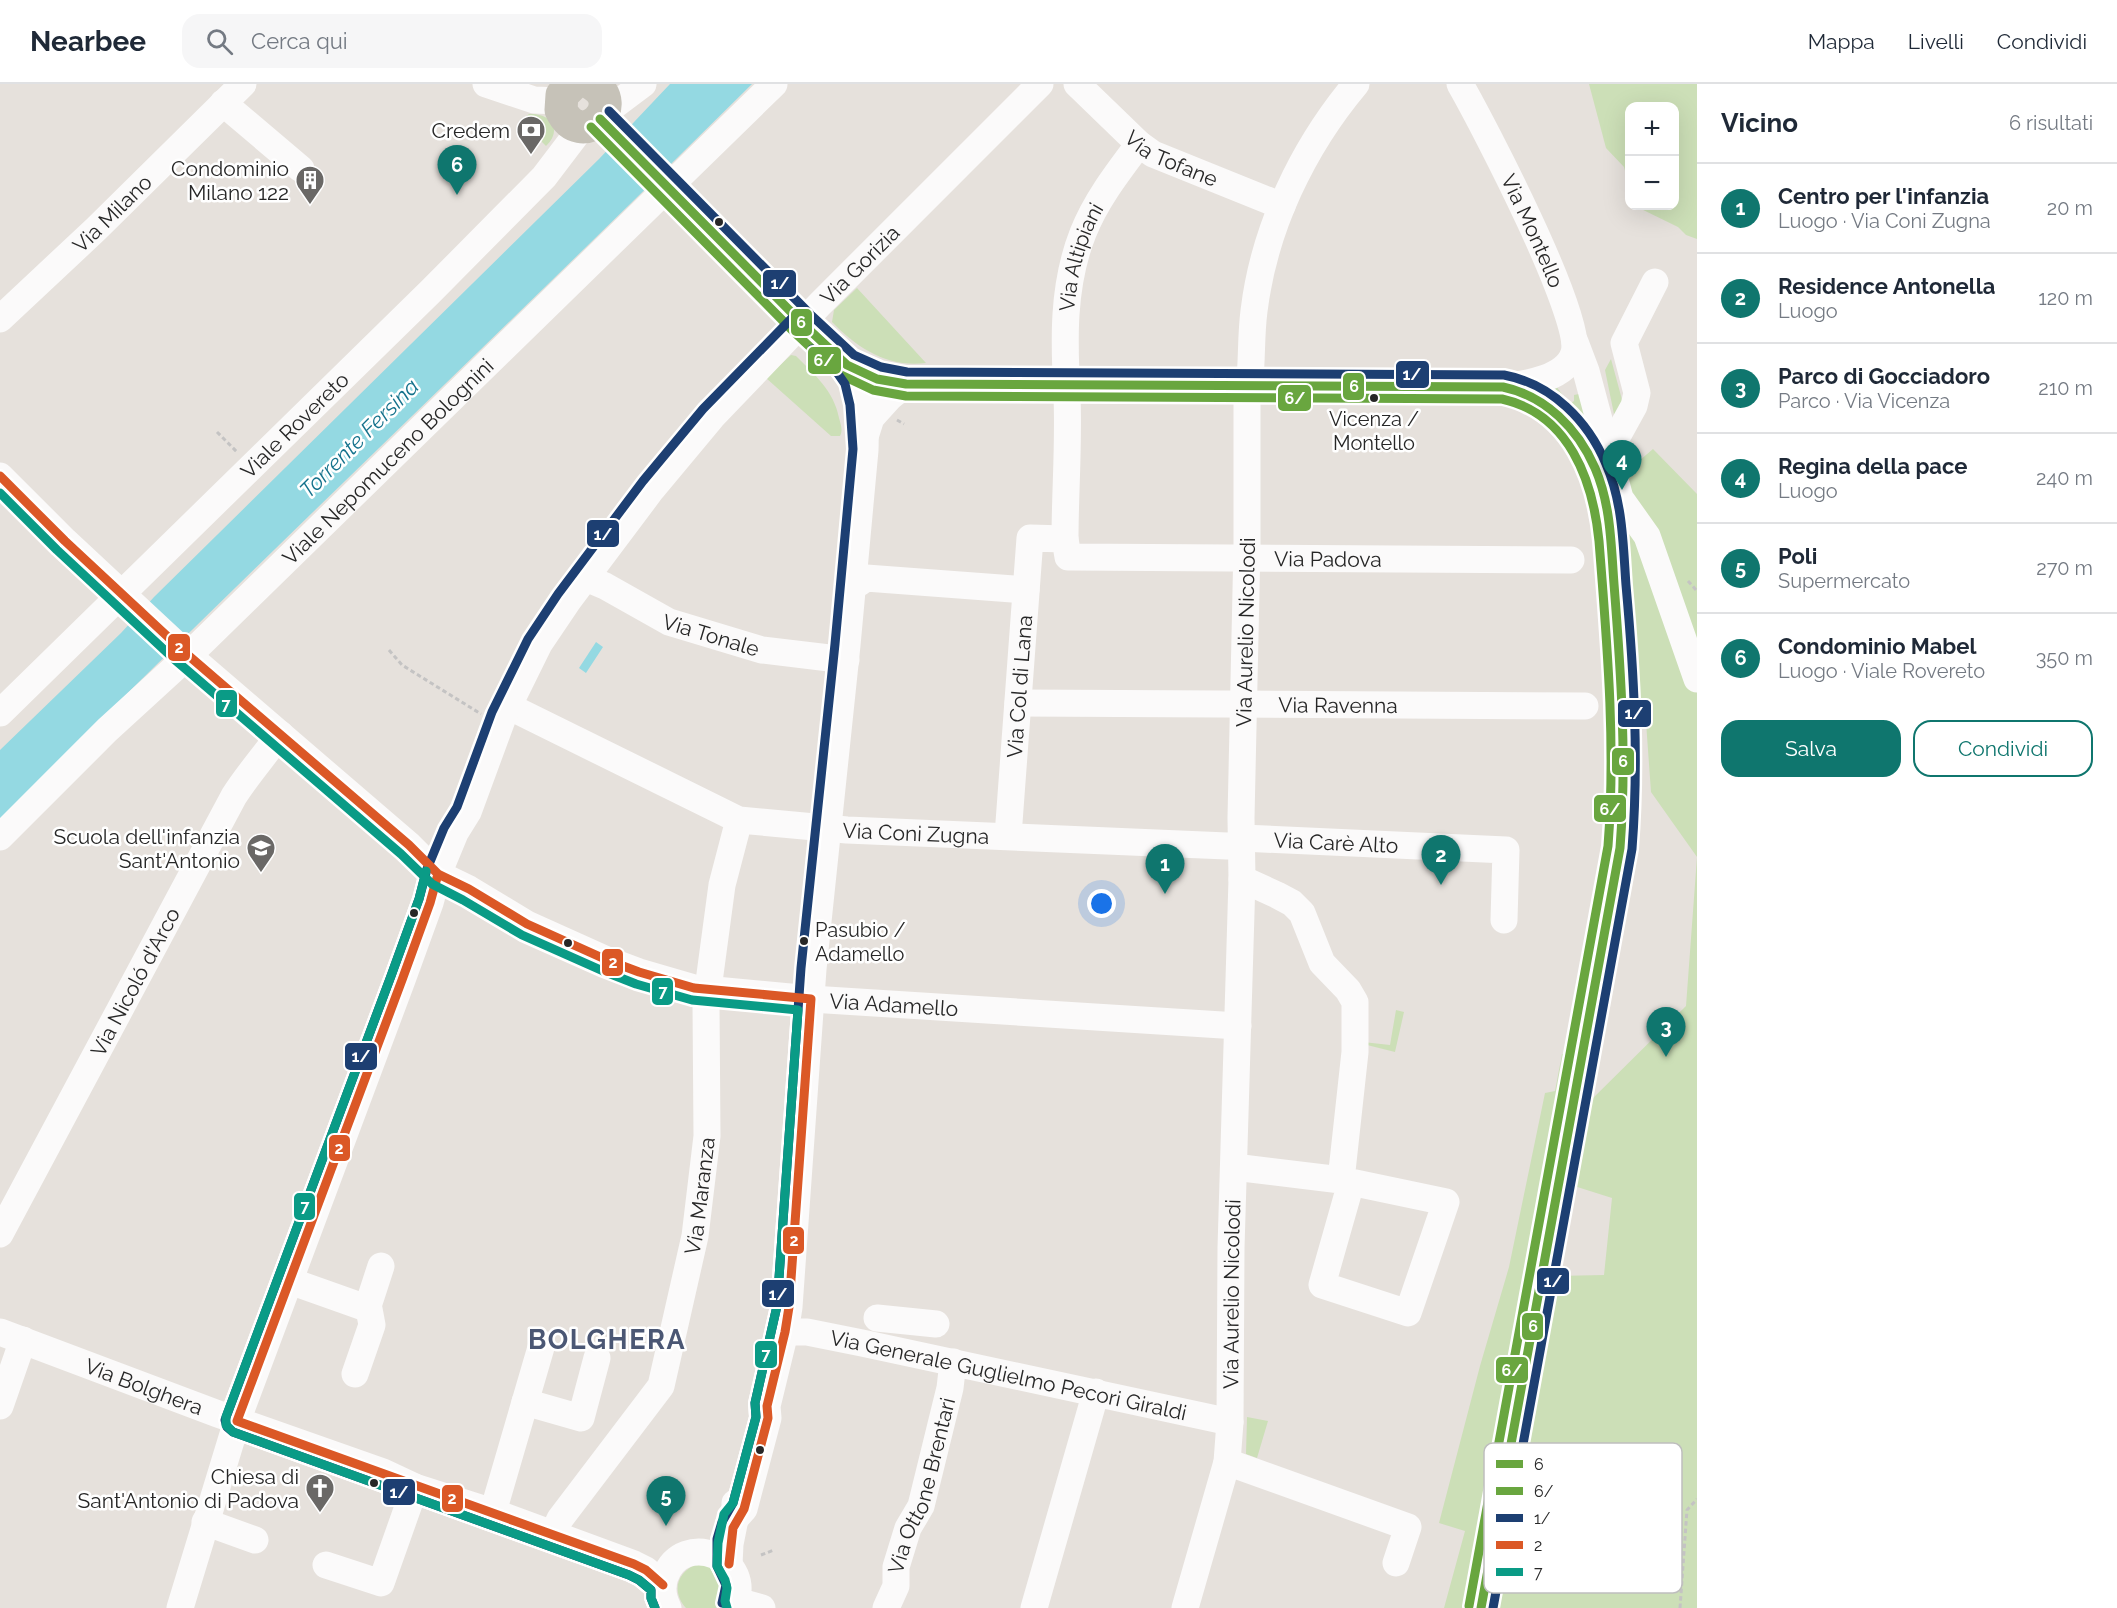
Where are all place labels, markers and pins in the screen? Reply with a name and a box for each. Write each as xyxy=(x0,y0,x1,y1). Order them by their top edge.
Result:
bank icon: Credem xyxy=(515,114,547,156)
place label: Credem xyxy=(432,118,510,143)
pin: 6 xyxy=(438,146,476,195)
place label: Condominio Milano 122 xyxy=(171,156,289,205)
building icon: Condominio Milano 122 xyxy=(294,164,326,206)
unlabelled marker xyxy=(713,216,725,228)
marker: Vicenza / Montello xyxy=(1368,392,1380,404)
place label: Vicenza / Montello xyxy=(1329,407,1419,455)
pin: 4 xyxy=(1602,440,1642,490)
place label: Scuola dell'infanzia Sant'Antonio xyxy=(54,824,240,873)
school or university icon: Scuola dell'infanzia Sant'Antonio xyxy=(245,832,277,874)
pin: 2 xyxy=(1422,836,1460,885)
pin: 1 xyxy=(1146,844,1184,894)
unlabelled marker xyxy=(408,907,420,919)
place label: Pasubio / Adamello xyxy=(815,918,906,966)
marker: Pasubio / Adamello xyxy=(798,935,810,947)
unlabelled marker xyxy=(562,937,574,949)
pin: 3 xyxy=(1646,1008,1686,1057)
unlabelled marker xyxy=(754,1444,766,1456)
place label: Chiesa di Sant'Antonio di Padova xyxy=(78,1464,299,1513)
church icon: Chiesa di Sant'Antonio di Padova xyxy=(304,1472,336,1514)
pin: 5 xyxy=(646,1476,686,1526)
unlabelled marker xyxy=(368,1477,380,1489)

